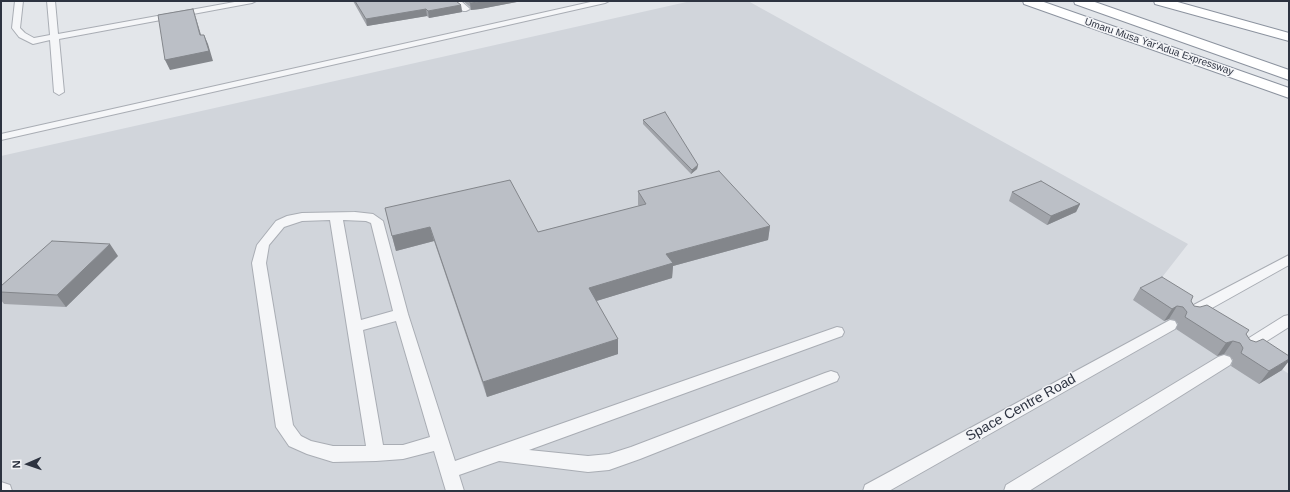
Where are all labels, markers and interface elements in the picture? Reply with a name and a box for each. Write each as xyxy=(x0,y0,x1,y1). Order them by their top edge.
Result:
street label: Umaru Musa Yar'Adua Expressway xyxy=(1083,16,1235,78)
street label: Space Centre Road xyxy=(963,371,1079,445)
north arrow xyxy=(8,444,48,484)
text: N xyxy=(10,460,22,469)

